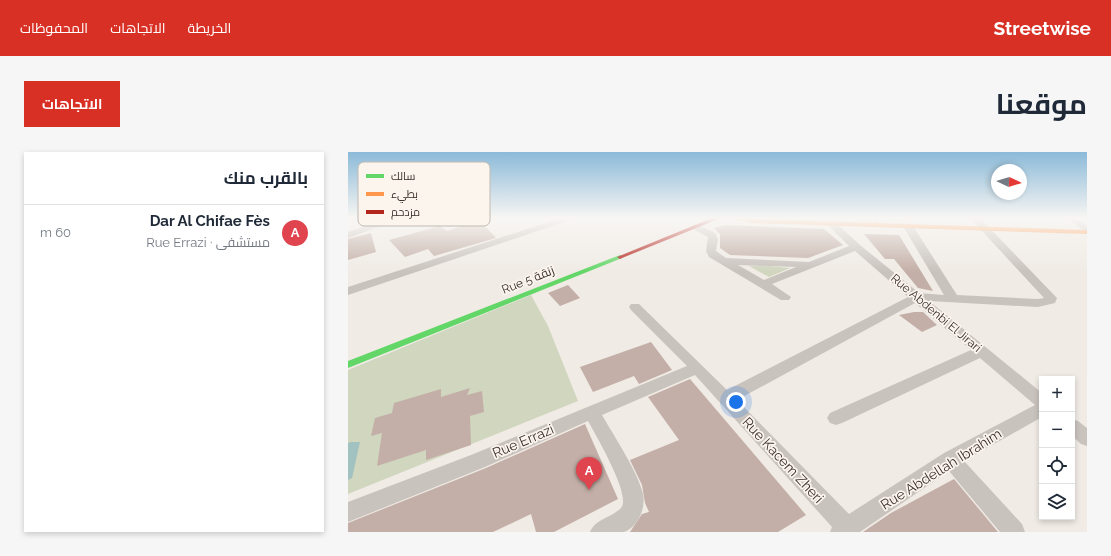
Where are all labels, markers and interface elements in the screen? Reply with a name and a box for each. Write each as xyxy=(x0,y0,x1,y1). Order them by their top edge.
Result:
text: Streetwise xyxy=(994,17,1091,39)
text: المحفوظات xyxy=(20,20,88,36)
text: الاتجاهات xyxy=(110,20,166,36)
text: الخريطة xyxy=(188,20,231,36)
button: الاتجاهات xyxy=(24,81,120,127)
text: موقعنا xyxy=(996,88,1087,121)
legend xyxy=(358,162,490,226)
north arrow xyxy=(991,164,1027,200)
text: بالقرب منك xyxy=(224,168,308,188)
text: سالك xyxy=(391,170,415,183)
text: بطيء xyxy=(391,188,418,203)
text: مزدحم xyxy=(391,206,420,220)
text: Dar Al Chifae Fès xyxy=(150,212,270,230)
text: 60 m xyxy=(40,225,71,240)
text: A xyxy=(291,225,299,240)
text: مستشفى · Rue Errazi xyxy=(146,235,270,250)
street label: Rue 5 زنقة xyxy=(500,263,556,297)
street label: Rue Abdenbi El Jirari xyxy=(888,271,984,355)
map controls xyxy=(1039,376,1075,520)
button: + xyxy=(1039,376,1075,412)
your location xyxy=(726,392,746,412)
button: − xyxy=(1039,412,1075,448)
street label: Rue Kacem Zheri xyxy=(739,414,827,506)
street label: Rue Errazi xyxy=(490,421,556,461)
street label: Rue Abdellah Ibrahim xyxy=(878,425,1004,513)
button: locate xyxy=(1039,448,1075,484)
pin: A xyxy=(576,457,602,490)
button: layers xyxy=(1039,484,1075,520)

